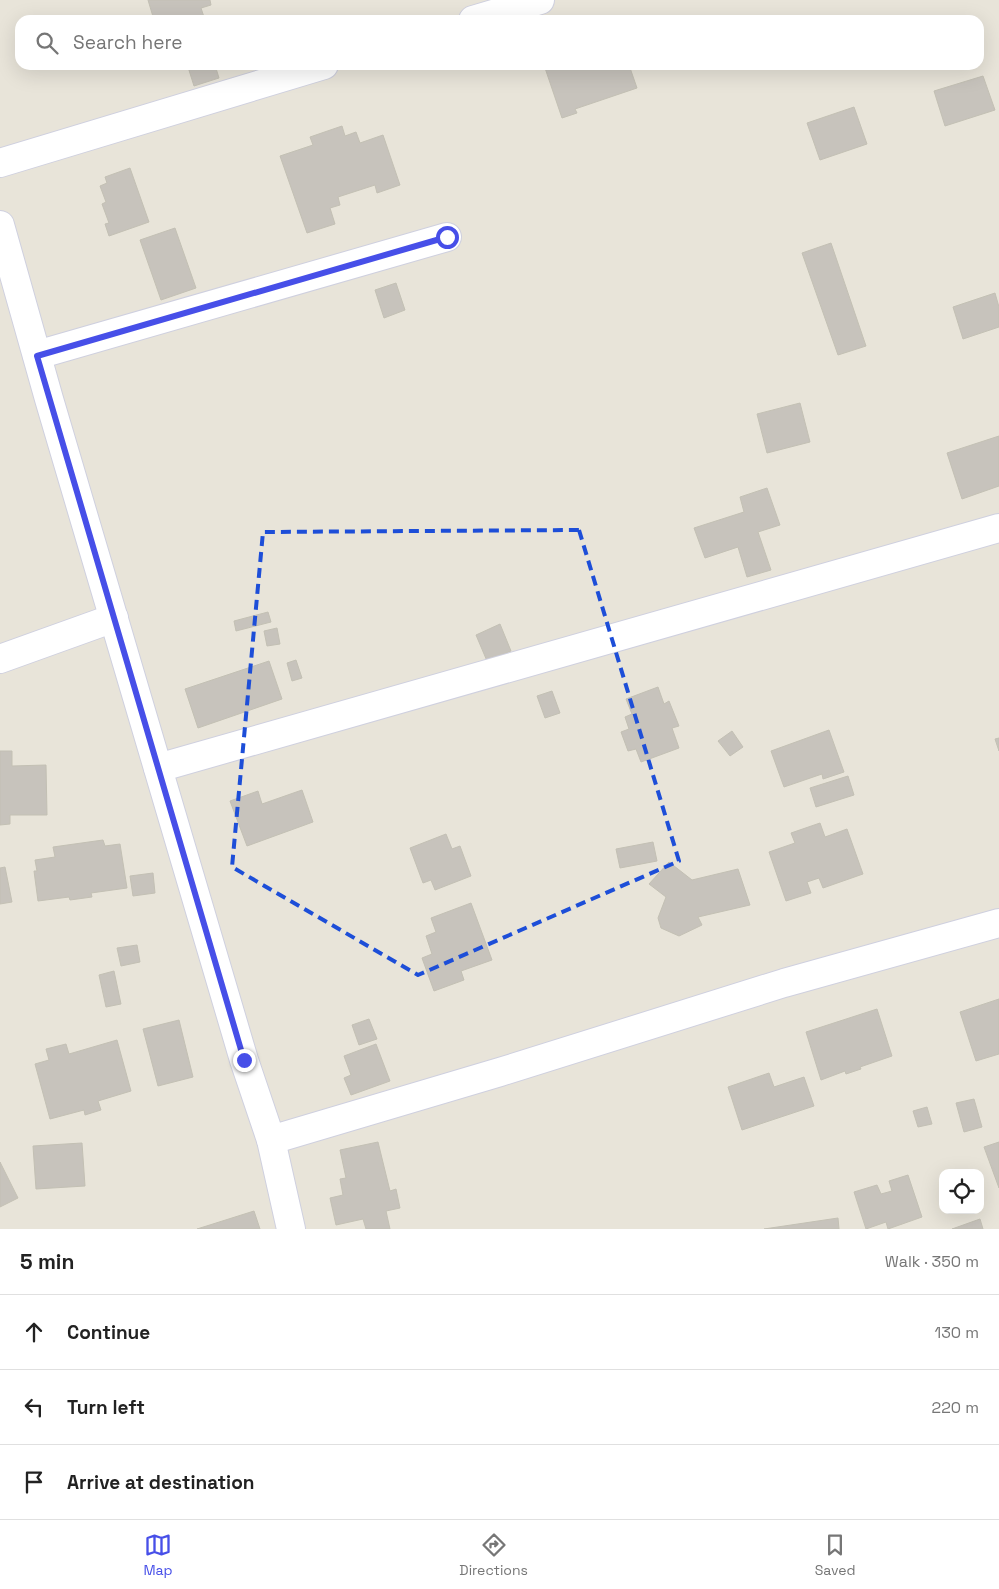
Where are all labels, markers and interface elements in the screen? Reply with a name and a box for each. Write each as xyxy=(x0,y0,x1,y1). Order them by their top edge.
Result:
search box xyxy=(15,15,984,70)
icon: search xyxy=(33,29,61,57)
text: Search here xyxy=(73,30,183,55)
route start xyxy=(436,226,459,249)
route end xyxy=(233,1049,256,1072)
map controls xyxy=(939,1169,984,1214)
button: locate xyxy=(939,1169,984,1214)
text: 5 min xyxy=(20,1248,74,1275)
text: Walk · 350 m xyxy=(885,1251,979,1272)
icon: ahead xyxy=(20,1318,48,1346)
text: Continue xyxy=(67,1320,150,1345)
text: 130 m xyxy=(935,1322,979,1343)
icon: left xyxy=(20,1393,48,1421)
text: Turn left xyxy=(67,1395,145,1420)
text: 220 m xyxy=(932,1397,979,1418)
icon: arrive xyxy=(20,1468,48,1496)
text: Arrive at destination xyxy=(67,1470,255,1495)
tab: Map xyxy=(143,1531,173,1579)
tab: Directions xyxy=(459,1531,528,1579)
tab: Saved xyxy=(815,1531,856,1579)

